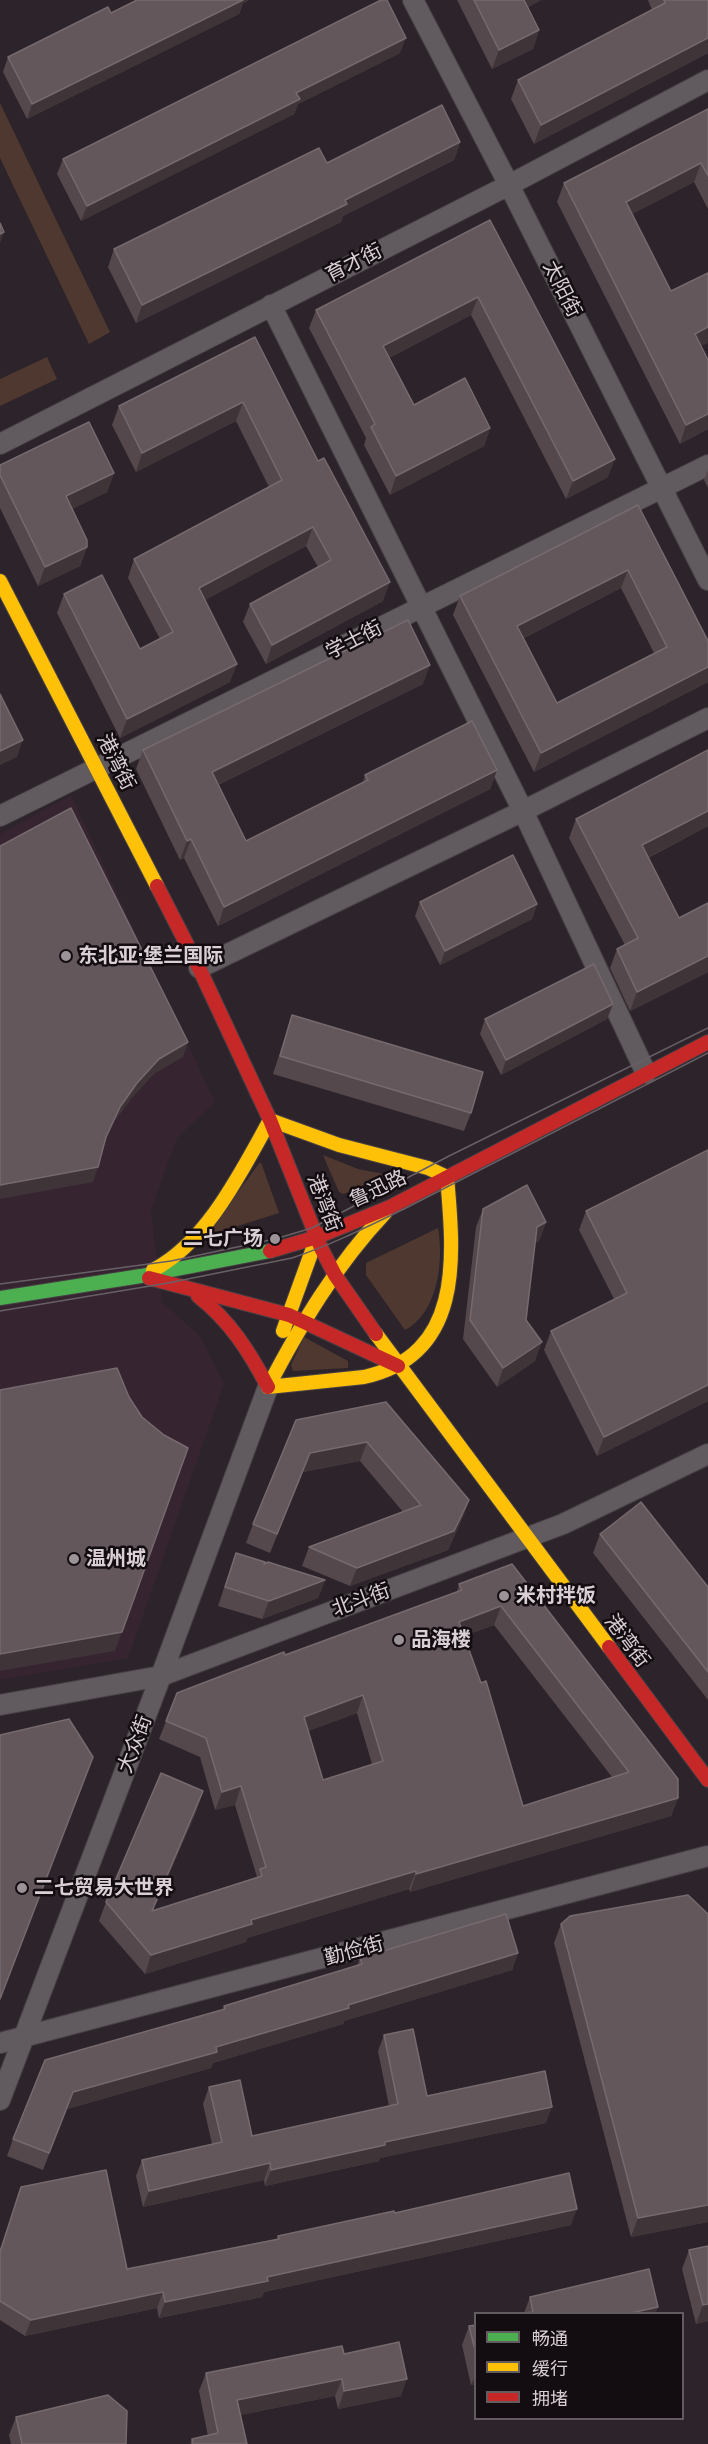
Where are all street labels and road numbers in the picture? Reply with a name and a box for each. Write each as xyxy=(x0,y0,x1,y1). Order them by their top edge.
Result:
street label: 育才街 xyxy=(322,239,386,287)
street label: 太阳街 xyxy=(538,257,586,321)
street label: 学士街 xyxy=(322,616,386,664)
street label: 港湾街 xyxy=(92,730,140,794)
street label: 鲁迅路 xyxy=(346,1165,410,1213)
street label: 港湾街 xyxy=(302,1171,346,1235)
street label: 北斗街 xyxy=(329,1578,393,1622)
street label: 港湾街 xyxy=(599,1610,655,1672)
street label: 大众街 xyxy=(113,1712,157,1776)
street label: 勤俭街 xyxy=(322,1932,386,1970)

